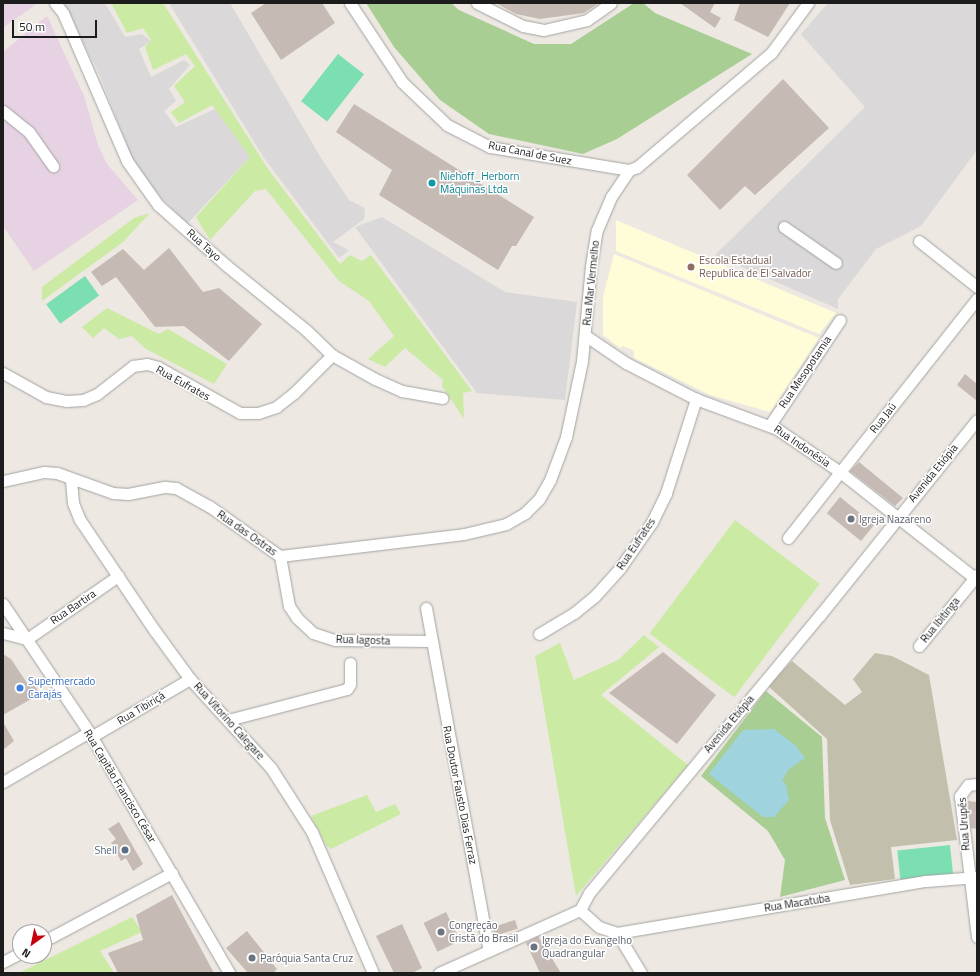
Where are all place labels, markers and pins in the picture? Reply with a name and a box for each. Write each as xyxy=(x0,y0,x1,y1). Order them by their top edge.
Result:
place label: Niehoff_Herborn Máquinas Ltda xyxy=(440,170,519,196)
marker: Niehoff_Herborn Máquinas Ltda xyxy=(427,178,437,188)
place label: Escola Estadual Republica de El Salvador xyxy=(699,254,811,280)
marker: Escola Estadual Republica de El Salvador xyxy=(686,262,696,272)
place label: Igreja Nazareno xyxy=(859,512,931,526)
marker: Igreja Nazareno xyxy=(846,514,856,524)
place label: Supermercado Carajás xyxy=(28,675,95,701)
marker: Supermercado Carajás xyxy=(15,683,25,693)
place label: Shell xyxy=(94,843,117,857)
marker: Shell xyxy=(120,845,130,855)
place label: Congreção Cristã do Brasil xyxy=(449,919,518,945)
marker: Congreção Cristã do Brasil xyxy=(436,927,446,937)
place label: Igreja do Evangelho Quadrangular xyxy=(542,934,632,960)
marker: Igreja do Evangelho Quadrangular xyxy=(529,942,539,952)
place label: Paróquia Santa Cruz xyxy=(260,951,353,965)
marker: Paróquia Santa Cruz xyxy=(247,953,257,963)

